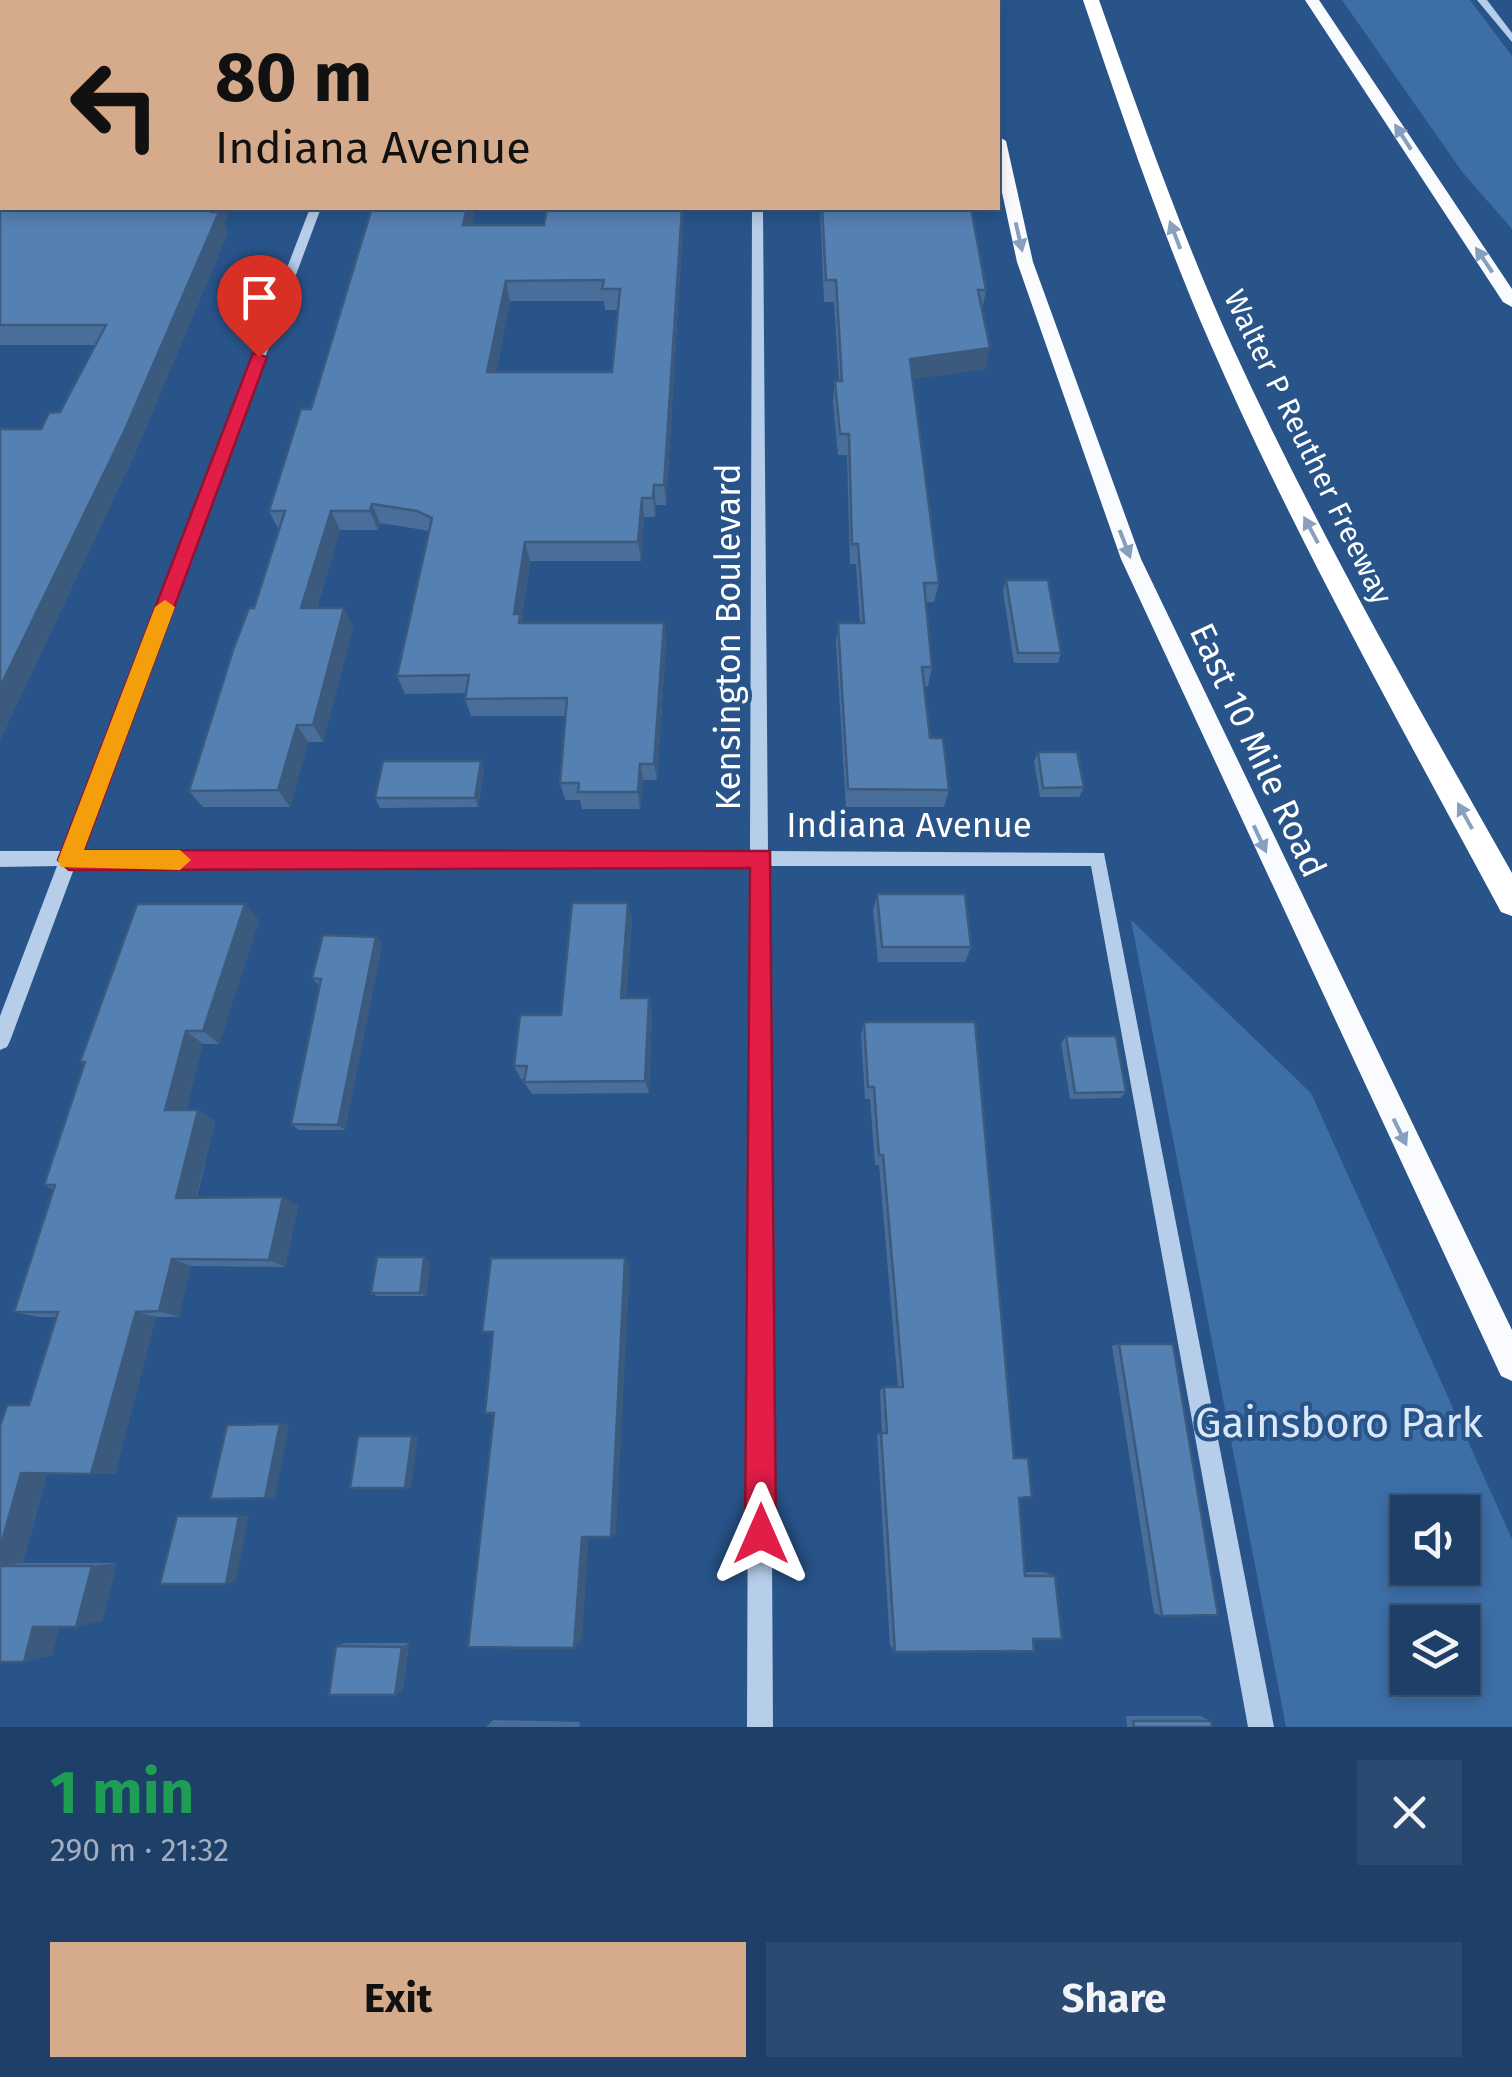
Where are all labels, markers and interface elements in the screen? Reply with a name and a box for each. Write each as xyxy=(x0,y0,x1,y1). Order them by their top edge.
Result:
text: 80 m xyxy=(215,36,372,120)
icon: left xyxy=(50,40,180,170)
text: Indiana Avenue xyxy=(215,121,531,175)
one-way arrow xyxy=(1395,124,1413,151)
one-way arrow xyxy=(1167,220,1183,250)
one-way arrow xyxy=(1012,222,1027,253)
one-way arrow xyxy=(1476,247,1494,274)
pin xyxy=(217,255,302,358)
icon: arrive xyxy=(232,270,287,325)
street label: Walter P Reuther Freeway xyxy=(1216,284,1400,610)
street label: Kensington Boulevard xyxy=(707,463,749,811)
one-way arrow xyxy=(1303,516,1320,545)
one-way arrow xyxy=(1117,529,1133,559)
street label: East 10 Mile Road xyxy=(1181,616,1335,884)
one-way arrow xyxy=(1456,802,1473,831)
street label: Indiana Avenue xyxy=(786,804,1032,846)
one-way arrow xyxy=(1252,825,1269,854)
one-way arrow xyxy=(1392,1118,1409,1147)
park label: Gainsboro Park xyxy=(1195,1398,1484,1448)
position arrow xyxy=(709,1482,813,1586)
map controls xyxy=(1390,1495,1480,1695)
button: sound xyxy=(1390,1495,1480,1585)
button: layers xyxy=(1390,1605,1480,1695)
text: 1 min xyxy=(50,1757,194,1829)
button: close xyxy=(1357,1760,1462,1865)
text: 290 m · 21:32 xyxy=(50,1831,229,1869)
button: Exit xyxy=(50,1942,746,2057)
button: Share xyxy=(766,1942,1462,2057)

